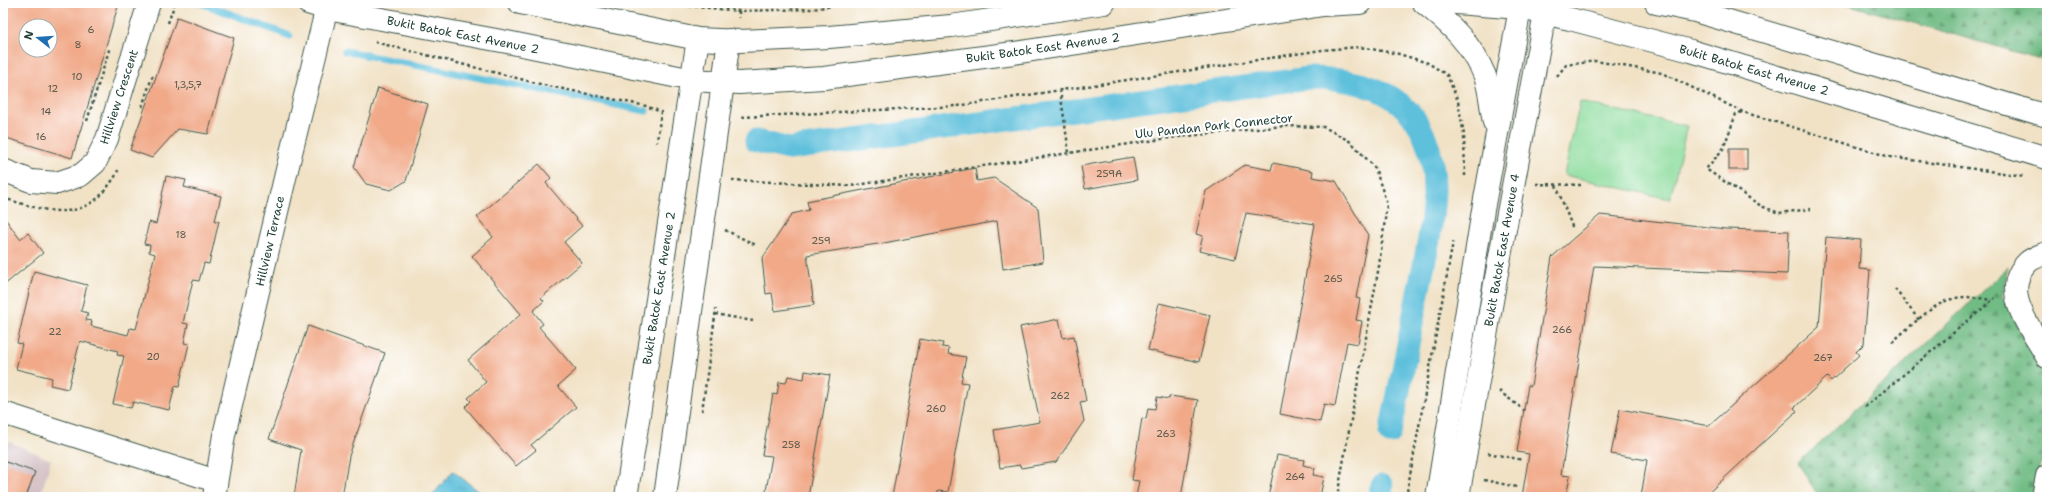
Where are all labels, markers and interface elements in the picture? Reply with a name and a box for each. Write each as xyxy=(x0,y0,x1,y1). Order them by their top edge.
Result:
street label: Bukit Batok East Avenue 2 xyxy=(385,12,541,58)
north arrow xyxy=(18,18,58,58)
house number: 6 xyxy=(88,23,95,36)
text: N xyxy=(20,29,37,42)
street label: Bukit Batok East Avenue 2 xyxy=(965,29,1121,67)
house number: 8 xyxy=(75,38,82,51)
street label: Bukit Batok East Avenue 2 xyxy=(1677,41,1831,99)
street label: Hillview Crescent xyxy=(96,47,142,147)
house number: 10 xyxy=(72,70,82,83)
house number: 1,3,5,7 xyxy=(174,78,202,91)
house number: 12 xyxy=(48,82,58,95)
house number: 14 xyxy=(41,105,51,118)
street label: Ulu Pandan Park Connector xyxy=(1134,110,1294,142)
house number: 16 xyxy=(36,130,46,143)
house number: 259A xyxy=(1096,167,1122,180)
street label: Bukit Batok East Avenue 4 xyxy=(1481,172,1523,328)
street label: Hillview Terrace xyxy=(252,194,288,288)
street label: Bukit Batok East Avenue 2 xyxy=(639,210,679,366)
house number: 18 xyxy=(175,228,187,241)
house number: 259 xyxy=(811,234,831,247)
house number: 265 xyxy=(1323,272,1343,285)
house number: 266 xyxy=(1552,323,1572,336)
house number: 22 xyxy=(48,325,62,338)
house number: 20 xyxy=(146,350,160,363)
house number: 267 xyxy=(1813,351,1833,364)
house number: 262 xyxy=(1050,389,1070,402)
house number: 260 xyxy=(926,402,946,415)
house number: 263 xyxy=(1156,427,1176,440)
house number: 258 xyxy=(781,438,801,451)
house number: 264 xyxy=(1285,470,1305,483)

